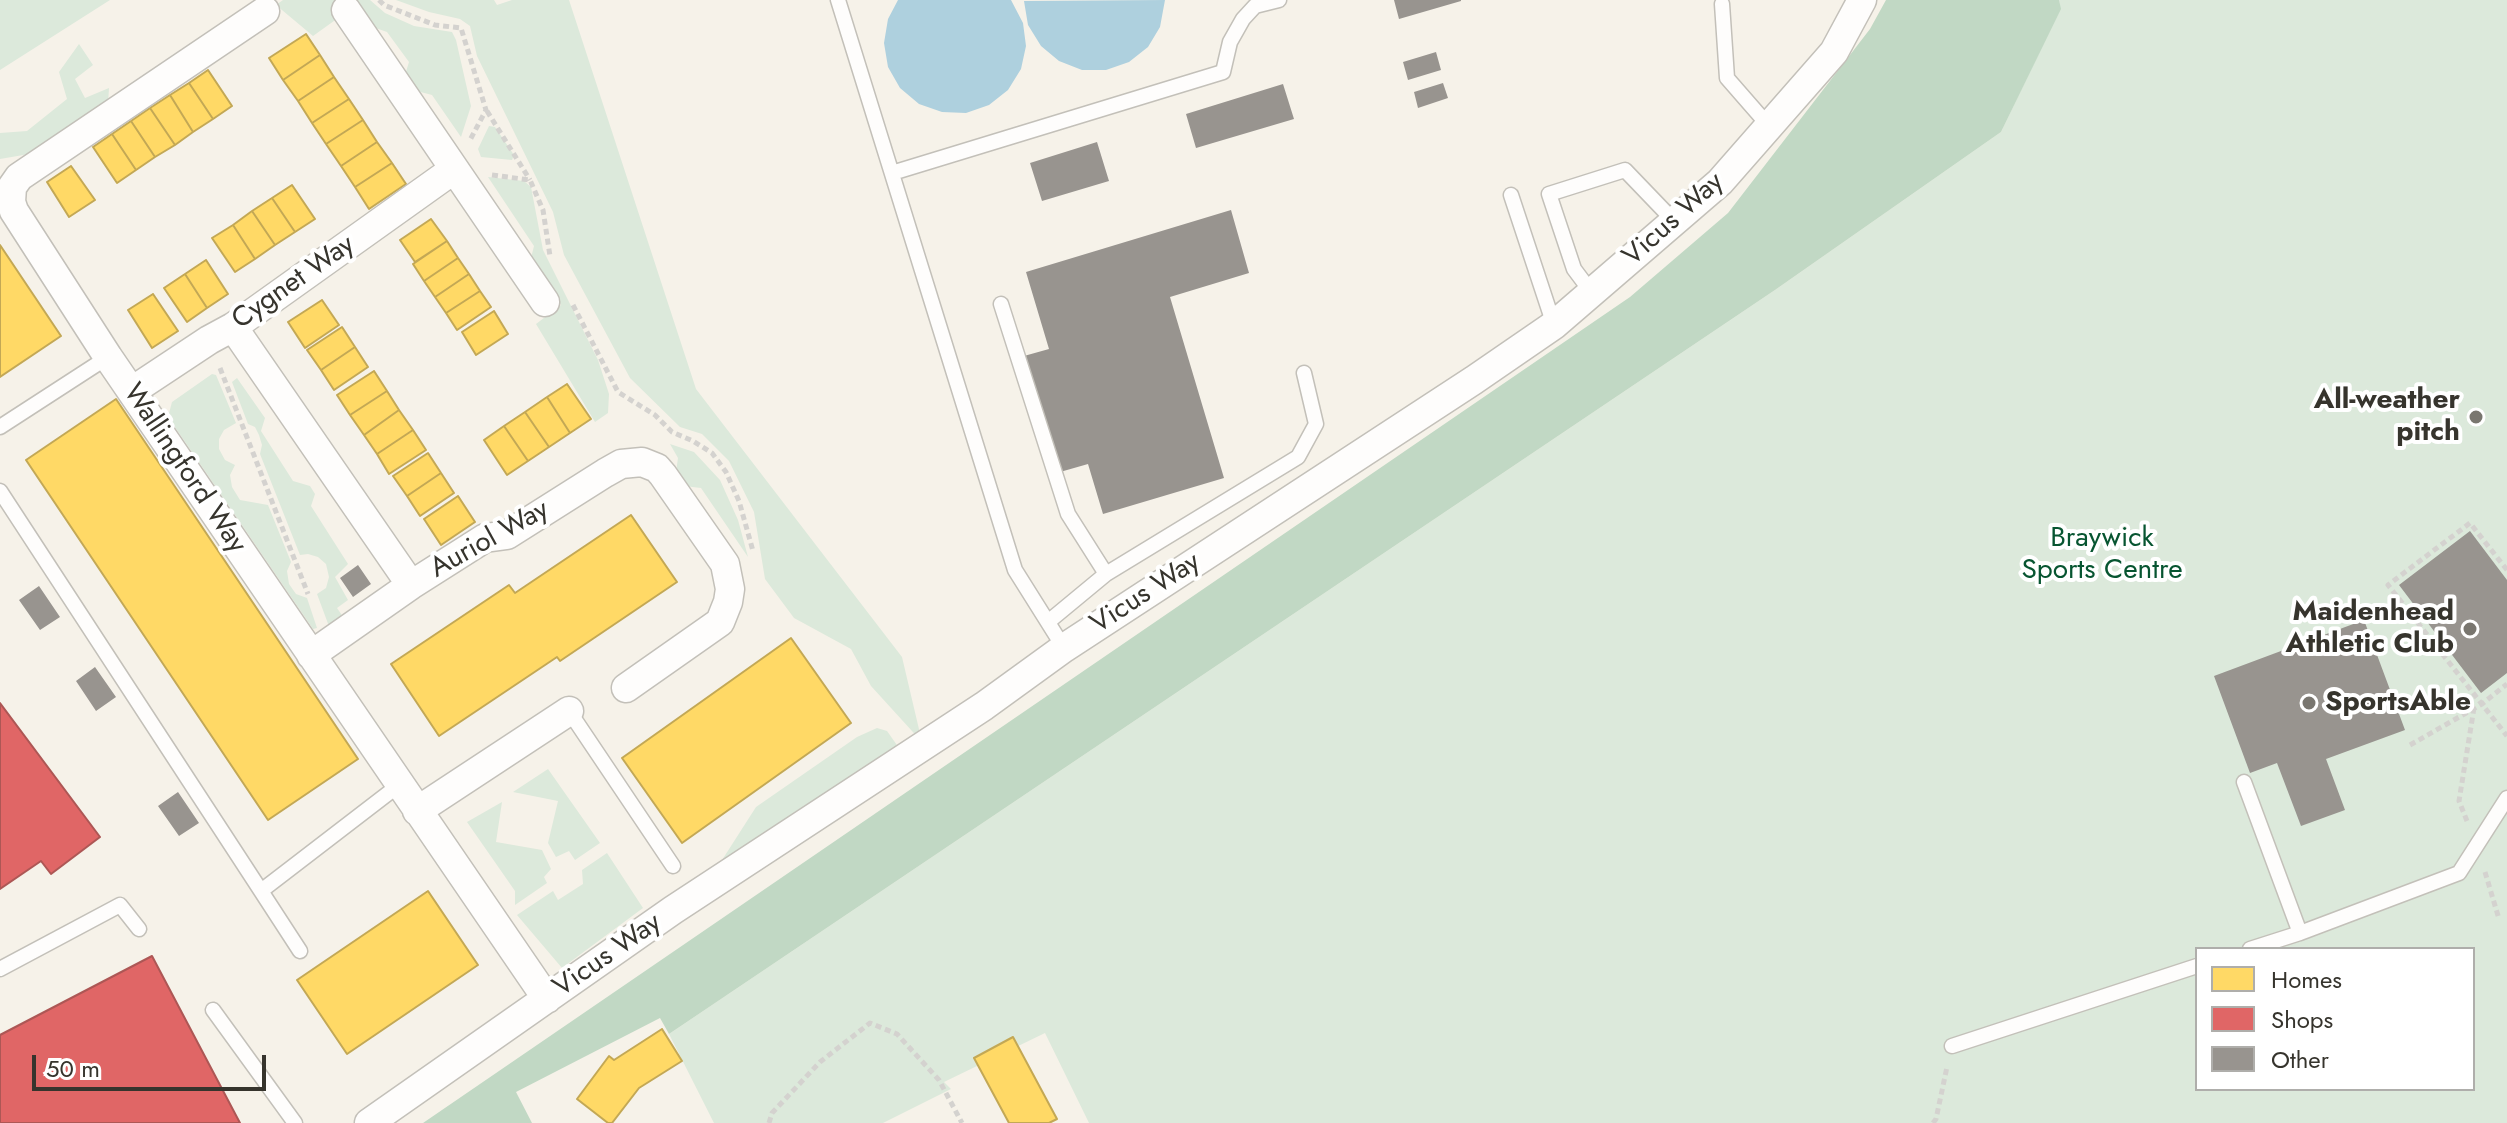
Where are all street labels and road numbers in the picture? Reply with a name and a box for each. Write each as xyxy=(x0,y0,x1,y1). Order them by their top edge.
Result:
street label: Vicus Way xyxy=(1617,166,1731,274)
street label: Cygnet Way xyxy=(226,229,362,337)
street label: Wallingford Way xyxy=(115,378,253,560)
street label: Auriol Way xyxy=(425,494,555,586)
street label: Vicus Way xyxy=(1085,546,1207,642)
street label: Vicus Way xyxy=(548,907,668,1005)

